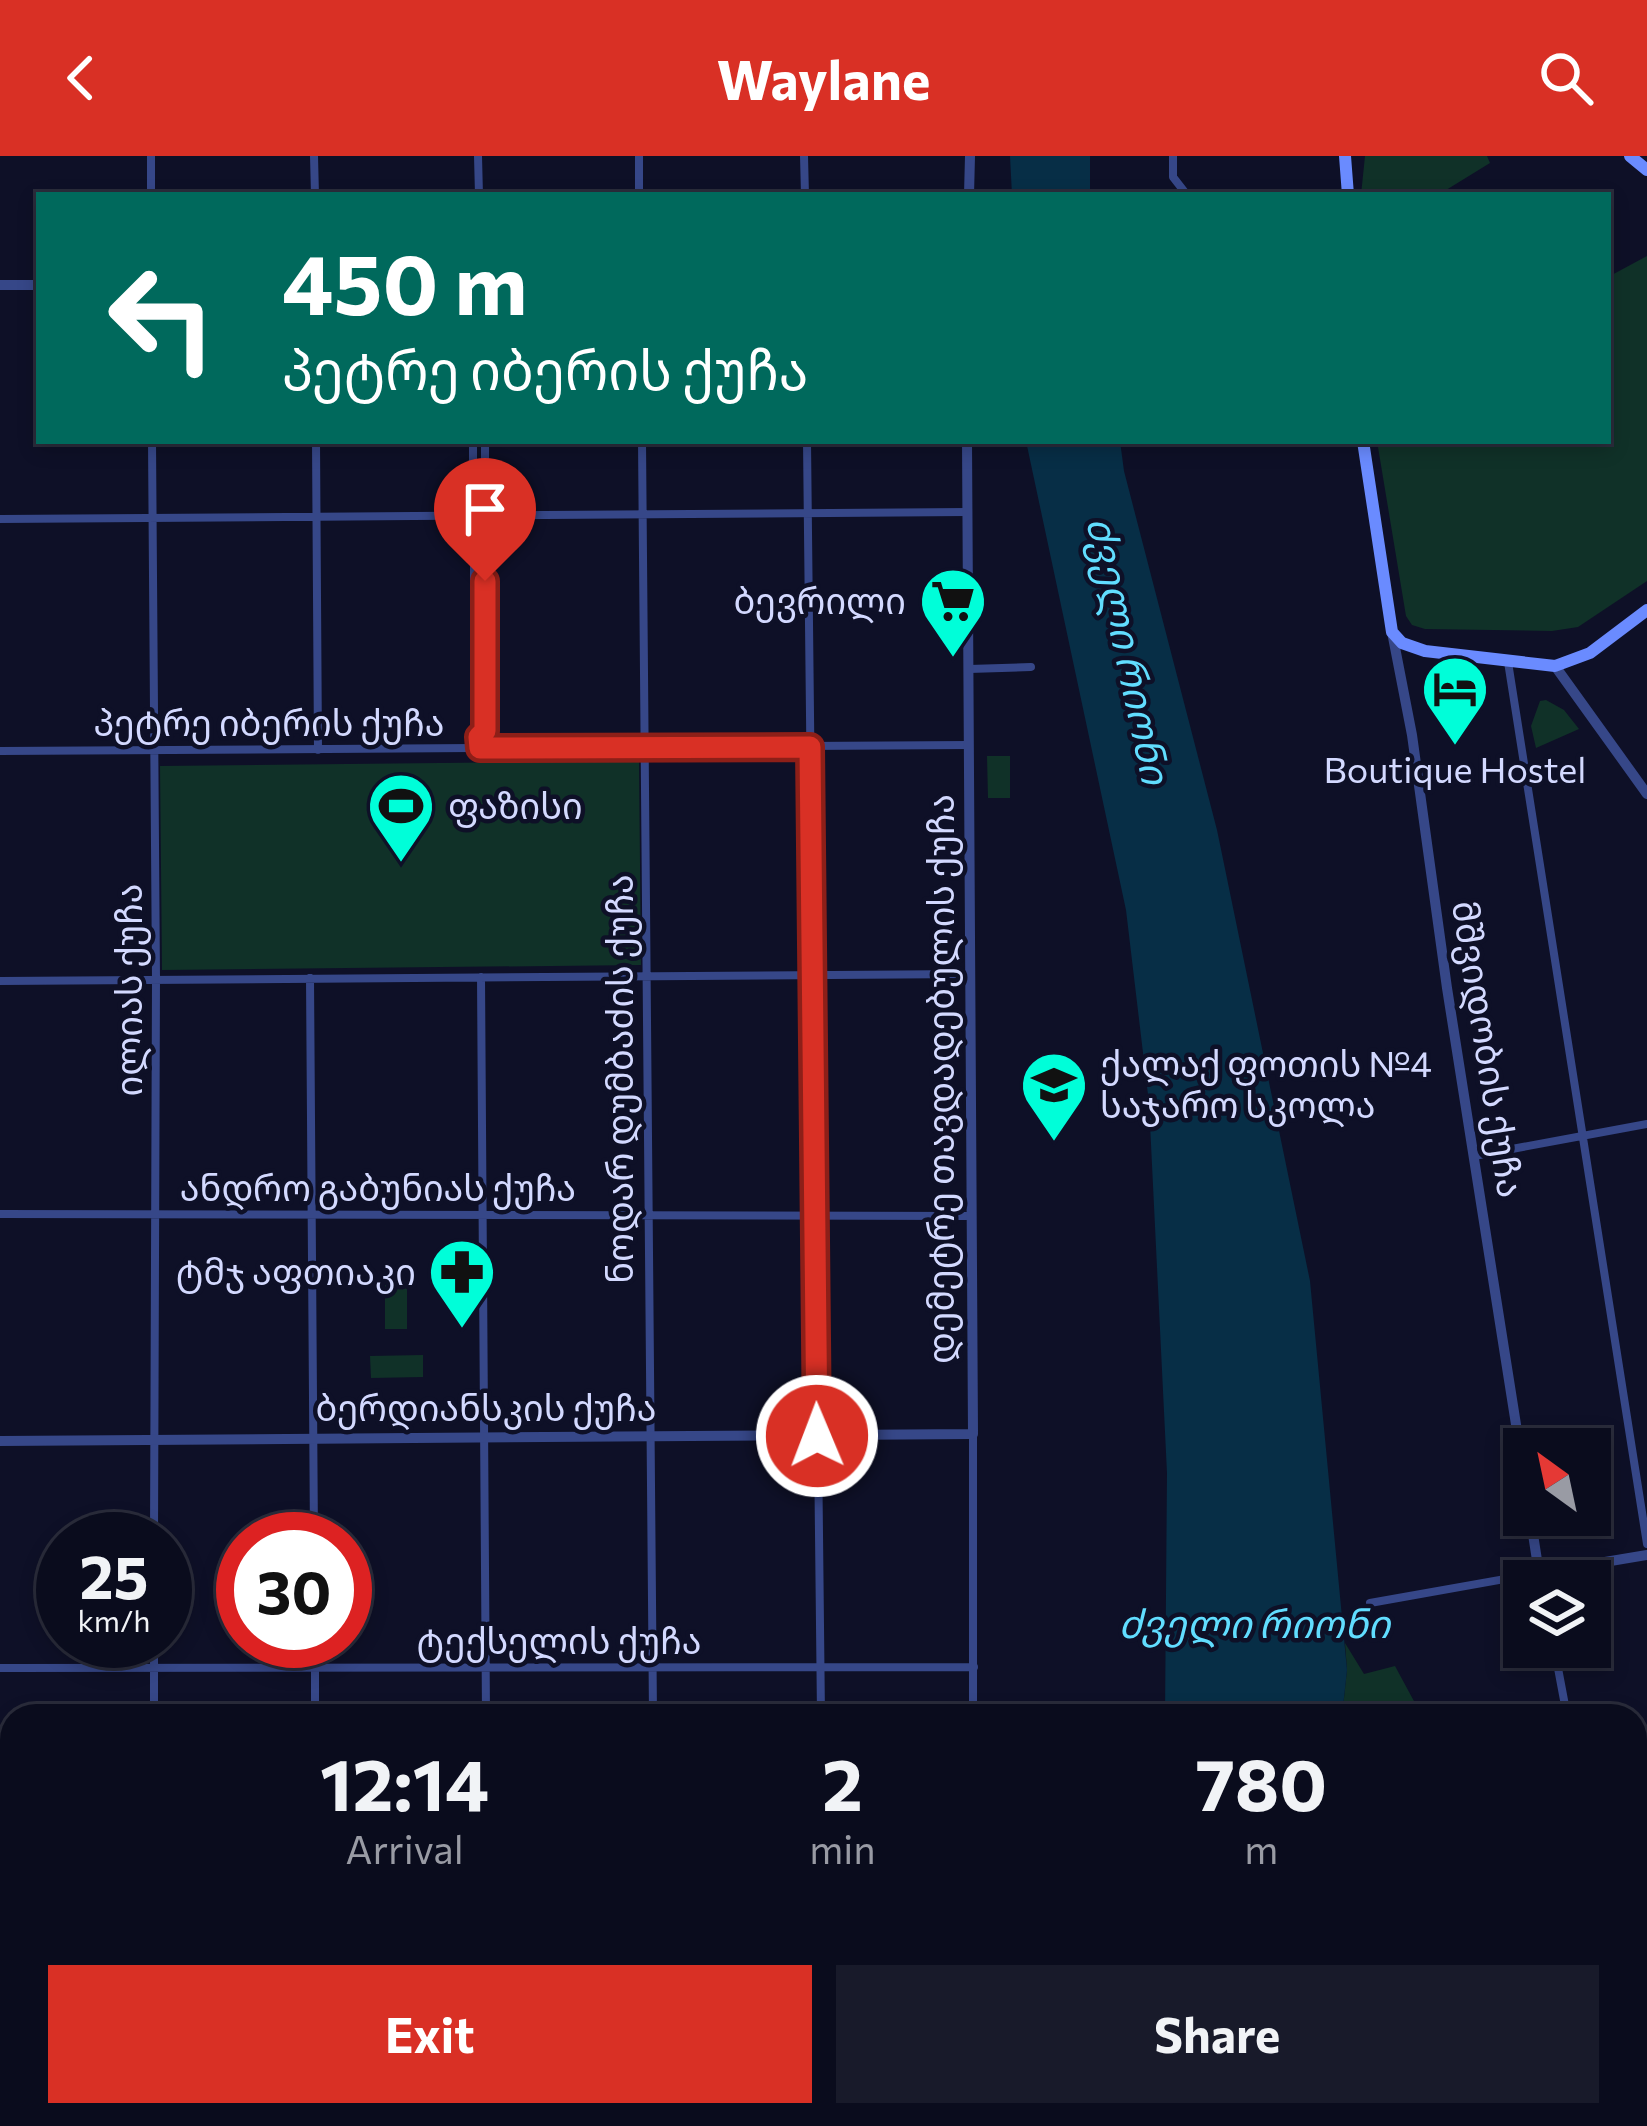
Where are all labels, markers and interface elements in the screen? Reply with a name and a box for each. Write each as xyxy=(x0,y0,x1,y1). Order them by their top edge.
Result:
icon: back xyxy=(48,45,114,111)
text: Waylane xyxy=(717,45,930,111)
icon: search xyxy=(1533,45,1599,111)
text: 450 m xyxy=(282,230,528,332)
icon: left xyxy=(84,240,240,396)
text: პეტრე იბერის ქუჩა xyxy=(282,335,809,401)
pin xyxy=(434,458,536,581)
icon: arrive xyxy=(452,476,518,542)
water label: ძველი რიონი xyxy=(1076,512,1182,789)
supermarket icon: ბევრილი xyxy=(918,566,988,660)
place label: ბევრილი xyxy=(733,577,906,624)
hotel icon: Boutique Hostel xyxy=(1420,654,1490,748)
street label: პეტრე იბერის ქუჩა xyxy=(93,699,445,745)
place label: Boutique Hostel xyxy=(1324,746,1586,790)
sports icon: ფაზისი xyxy=(366,771,436,865)
place label: ფაზისი xyxy=(448,782,583,828)
street label: დემეტრე თავდადებულის ქუჩა xyxy=(917,794,964,1364)
street label: ნოდარ დუმბაძის ქუჩა xyxy=(596,874,643,1284)
street label: ილიას ქუჩა xyxy=(105,883,152,1097)
street label: მშვიდობის ქუჩა xyxy=(1442,897,1535,1201)
place label: ქალაქ ფოთის №4 საჯარო სკოლა xyxy=(1100,1040,1432,1128)
school or university icon: ქალაქ ფოთის №4 საჯარო სკოლა xyxy=(1019,1050,1089,1144)
street label: ანდრო გაბუნიას ქუჩა xyxy=(180,1164,576,1211)
pharmacy icon: ტმჯ აფთიაკი xyxy=(427,1237,497,1331)
place label: ტმჯ აფთიაკი xyxy=(176,1248,416,1294)
position arrow xyxy=(754,1373,880,1499)
street label: ბერდიანსკის ქუჩა xyxy=(315,1384,657,1431)
north arrow xyxy=(1503,1428,1611,1536)
map controls xyxy=(1503,1428,1611,1668)
speed limit sign: 30 xyxy=(216,1512,372,1668)
text: 25 xyxy=(79,1538,149,1611)
button: layers xyxy=(1503,1560,1611,1668)
water label: ძველი რიონი xyxy=(1118,1598,1391,1648)
text: km/h xyxy=(78,1601,150,1638)
street label: ტექსელის ქუჩა xyxy=(417,1617,701,1664)
text: 12:14 xyxy=(320,1738,489,1826)
text: 2 xyxy=(822,1738,863,1826)
text: 780 xyxy=(1196,1738,1327,1826)
text: Arrival xyxy=(346,1824,464,1872)
text: min xyxy=(809,1824,876,1872)
text: m xyxy=(1244,1824,1278,1872)
button: Exit xyxy=(48,1965,812,2103)
button: Share xyxy=(836,1965,1599,2103)

